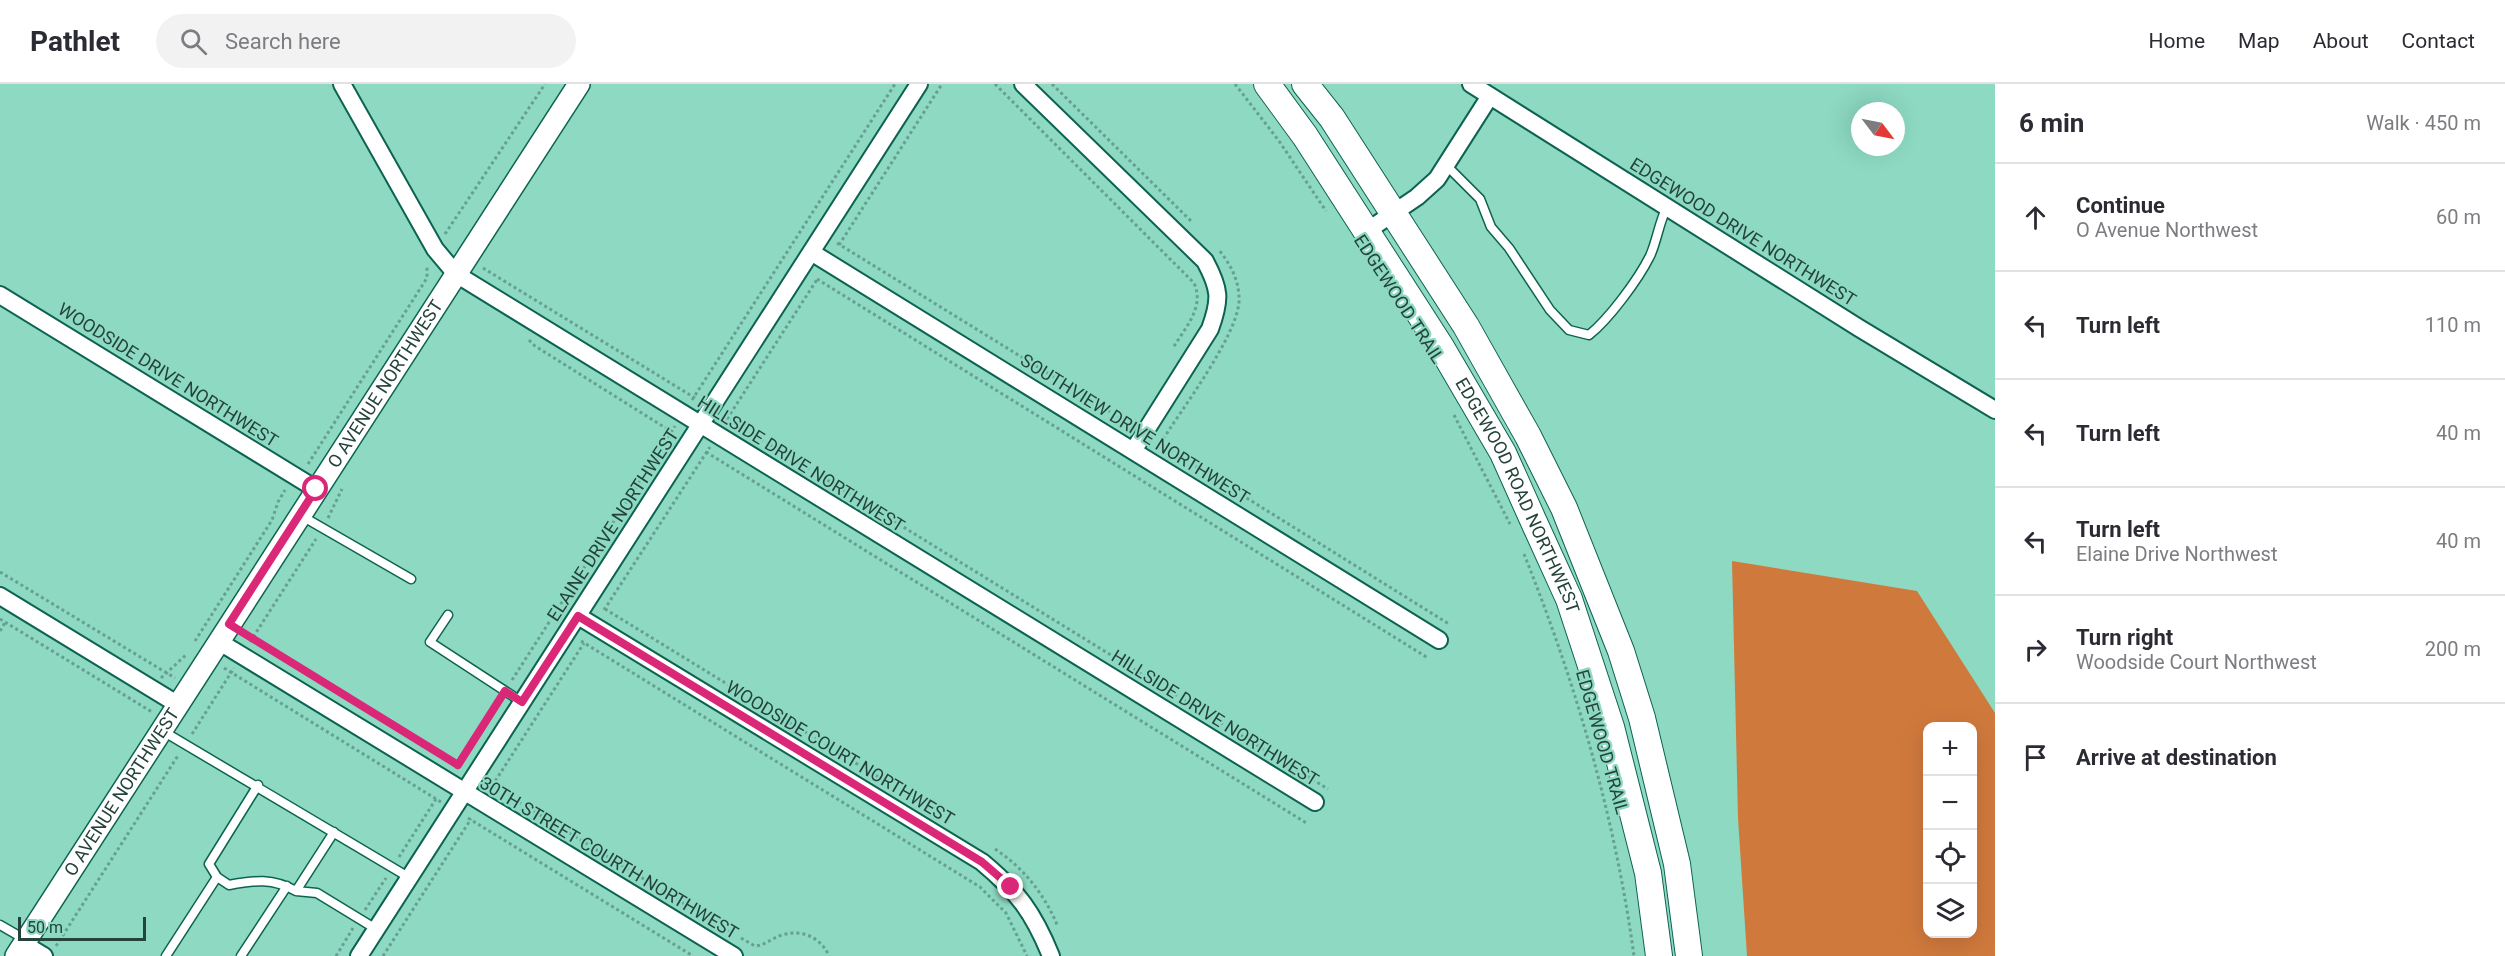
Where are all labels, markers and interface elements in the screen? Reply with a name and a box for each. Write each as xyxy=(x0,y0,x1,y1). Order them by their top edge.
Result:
search box xyxy=(156,14,576,68)
text: Pathlet xyxy=(30,25,120,58)
icon: search xyxy=(177,25,210,58)
text: Search here xyxy=(225,29,341,54)
text: Home xyxy=(2149,29,2205,53)
text: Map xyxy=(2238,29,2280,53)
text: About xyxy=(2313,29,2369,53)
text: Contact xyxy=(2402,29,2475,53)
north arrow xyxy=(1851,102,1905,156)
text: 6 min xyxy=(2019,108,2084,138)
text: Walk · 450 m xyxy=(2366,111,2481,135)
street label: EDGEWOOD DRIVE NORTHWEST xyxy=(1626,153,1860,310)
text: Continue xyxy=(2076,193,2165,218)
icon: ahead xyxy=(2019,201,2052,234)
text: 60 m xyxy=(2436,205,2481,229)
text: O Avenue Northwest xyxy=(2076,218,2258,242)
street label: EDGEWOOD TRAIL xyxy=(1350,230,1449,367)
street label: O AVENUE NORTHWEST xyxy=(323,296,447,471)
street label: WOODSIDE DRIVE NORTHWEST xyxy=(54,298,282,451)
icon: left xyxy=(2019,309,2052,342)
text: Turn left xyxy=(2076,313,2160,338)
text: 110 m xyxy=(2425,313,2481,337)
street label: SOUTHVIEW DRIVE NORTHWEST xyxy=(1017,349,1254,508)
street label: EDGEWOOD ROAD NORTHWEST xyxy=(1451,374,1584,616)
street label: HILLSIDE DRIVE NORTHWEST xyxy=(694,391,909,536)
icon: left xyxy=(2019,417,2052,450)
text: Turn left xyxy=(2076,421,2160,446)
text: 40 m xyxy=(2436,421,2481,445)
street label: ELAINE DRIVE NORTHWEST xyxy=(542,424,683,625)
route start xyxy=(302,475,328,501)
text: Turn left xyxy=(2076,517,2160,542)
icon: left xyxy=(2019,525,2052,558)
text: 40 m xyxy=(2436,529,2481,553)
text: Elaine Drive Northwest xyxy=(2076,542,2277,566)
text: Turn right xyxy=(2076,625,2173,650)
icon: right xyxy=(2019,633,2052,666)
text: 200 m xyxy=(2425,637,2481,661)
street label: HILLSIDE DRIVE NORTHWEST xyxy=(1108,645,1323,790)
text: Woodside Court Northwest xyxy=(2076,650,2317,674)
street label: EDGEWOOD TRAIL xyxy=(1572,667,1633,817)
street label: WOODSIDE COURT NORTHWEST xyxy=(722,676,958,829)
street label: O AVENUE NORTHWEST xyxy=(59,704,183,880)
map controls xyxy=(1923,722,1977,938)
button: + xyxy=(1923,722,1977,776)
icon: arrive xyxy=(2019,741,2052,774)
text: Arrive at destination xyxy=(2076,745,2277,770)
street label: 30TH STREET COURTH NORTHWEST xyxy=(476,772,742,943)
button: − xyxy=(1923,776,1977,830)
button: locate xyxy=(1923,830,1977,884)
route end xyxy=(997,873,1023,899)
button: layers xyxy=(1923,884,1977,938)
scale bar xyxy=(18,914,146,942)
text: 50 m xyxy=(27,918,63,937)

